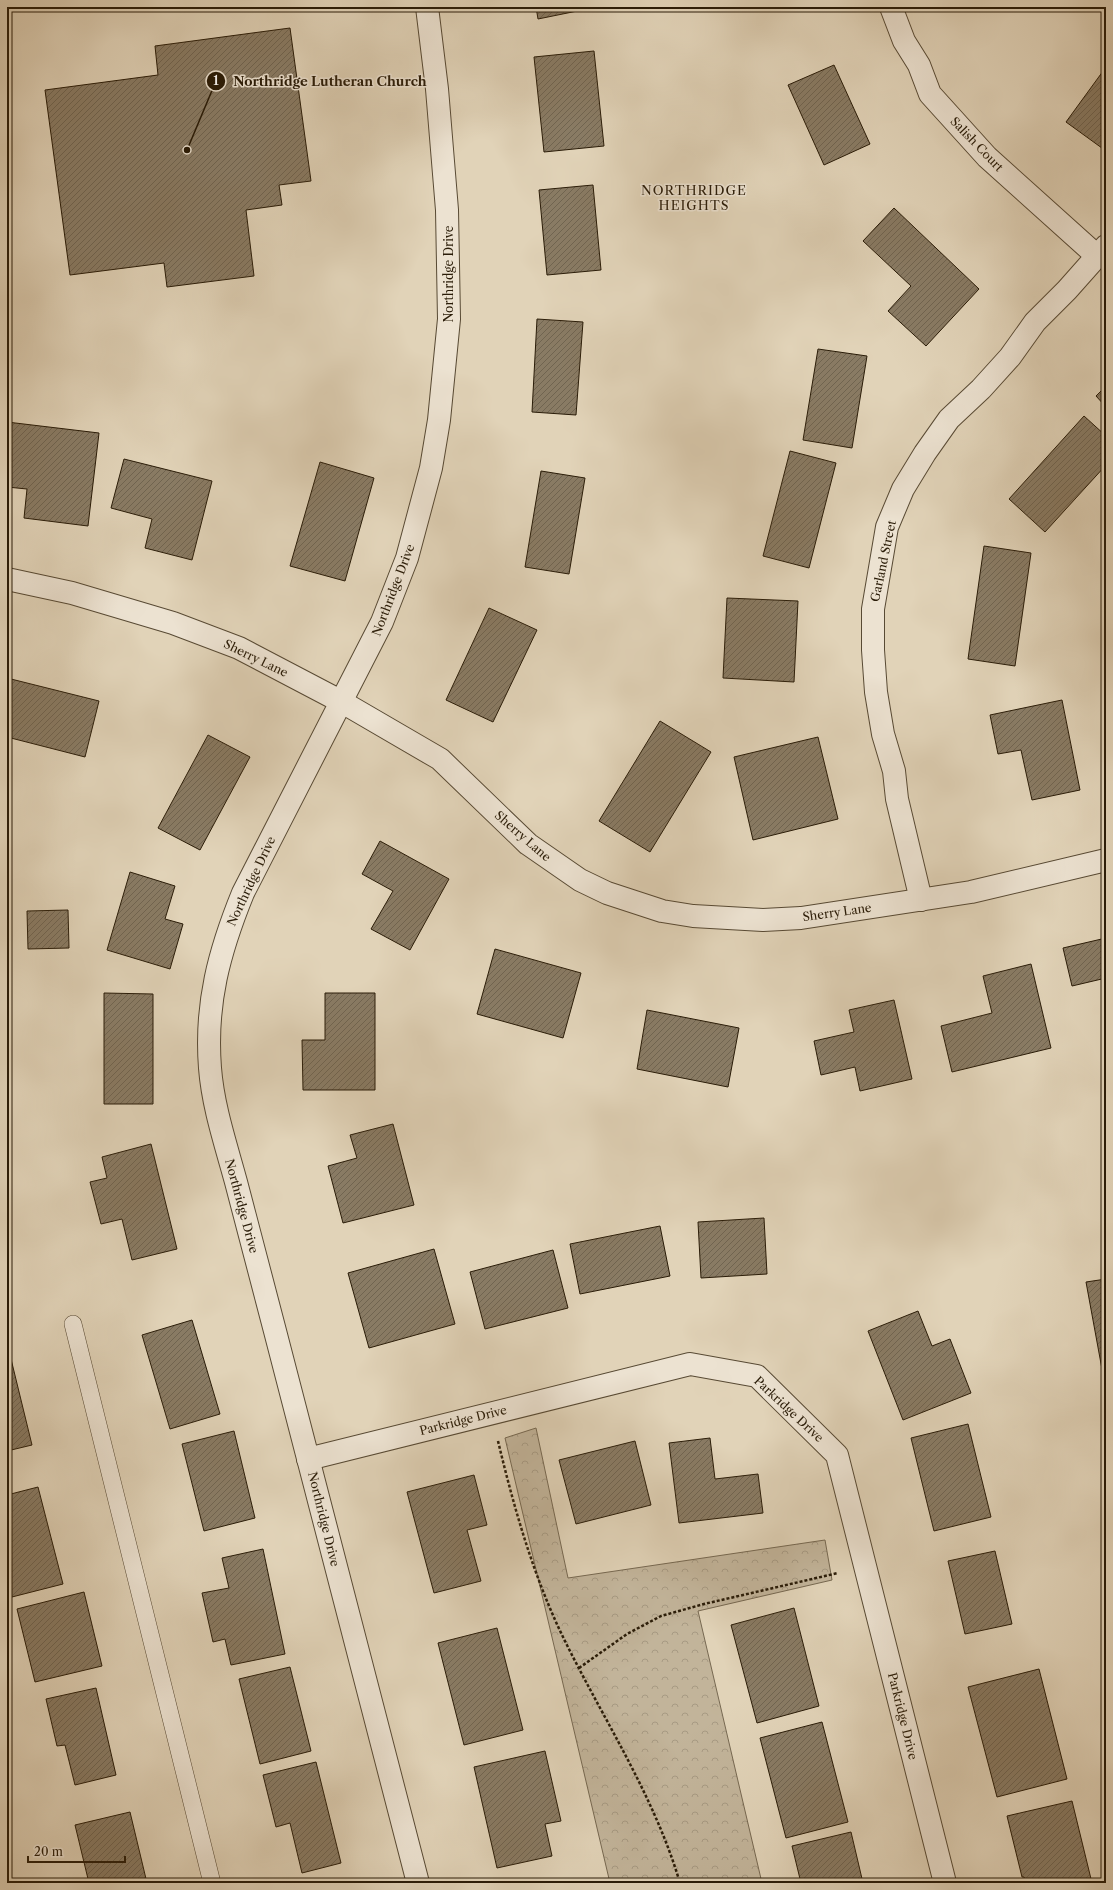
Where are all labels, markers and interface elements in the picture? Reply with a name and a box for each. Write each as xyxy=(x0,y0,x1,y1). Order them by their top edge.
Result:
callout: Northridge Lutheran Church xyxy=(206,69,435,94)
text: 1 xyxy=(213,73,219,88)
text: Northridge Lutheran Church xyxy=(233,73,427,89)
street label: Salish Court xyxy=(947,114,1007,175)
district label: NORTHRIDGE HEIGHTS xyxy=(641,182,747,213)
street label: Northridge Drive xyxy=(441,225,456,323)
street label: Garland Street xyxy=(867,518,899,603)
street label: Northridge Drive xyxy=(369,542,418,638)
street label: Sherry Lane xyxy=(222,636,291,680)
street label: Sherry Lane xyxy=(492,808,554,865)
street label: Northridge Drive xyxy=(224,834,278,928)
street label: Sherry Lane xyxy=(802,900,873,924)
street label: Northridge Drive xyxy=(222,1157,262,1255)
street label: Parkridge Drive xyxy=(751,1373,827,1445)
street label: Parkridge Drive xyxy=(418,1402,508,1438)
street label: Northridge Drive xyxy=(305,1470,343,1568)
street label: Parkridge Drive xyxy=(885,1671,921,1761)
scale bar xyxy=(28,1838,125,1864)
text: 20 m xyxy=(34,1844,63,1859)

